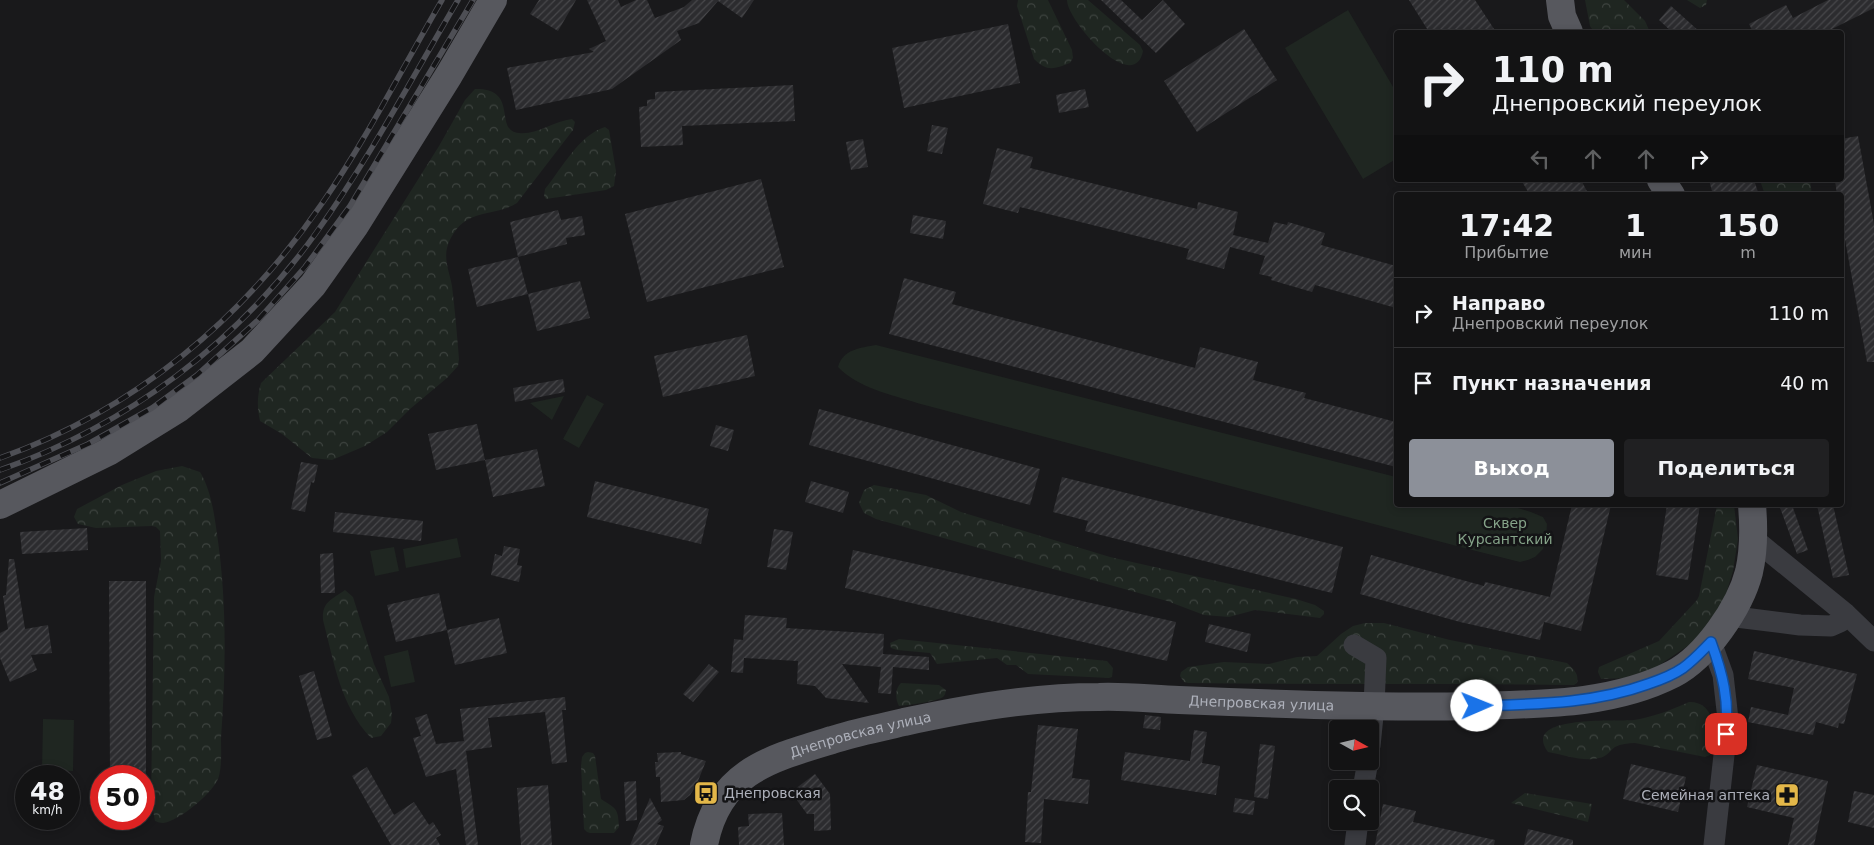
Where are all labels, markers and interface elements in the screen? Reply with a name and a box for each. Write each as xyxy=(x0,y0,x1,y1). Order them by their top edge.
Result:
icon: right xyxy=(1409,50,1474,115)
text: 110 m xyxy=(1492,50,1614,90)
text: Днепровский переулок xyxy=(1492,91,1762,116)
icon: left xyxy=(1526,145,1554,173)
icon: ahead xyxy=(1579,145,1607,173)
icon: ahead xyxy=(1632,145,1660,173)
icon: right xyxy=(1685,145,1713,173)
text: 17:42 xyxy=(1459,208,1554,243)
text: 1 xyxy=(1625,208,1646,243)
text: 150 xyxy=(1717,208,1779,243)
text: Прибытие xyxy=(1464,243,1549,262)
text: мин xyxy=(1619,243,1652,262)
text: m xyxy=(1740,243,1756,262)
text: Направо xyxy=(1452,292,1545,314)
icon: right xyxy=(1409,299,1437,327)
text: 110 m xyxy=(1768,302,1829,324)
text: Днепровский переулок xyxy=(1452,314,1648,333)
icon: arrive xyxy=(1409,369,1437,397)
text: Пункт назначения xyxy=(1452,372,1651,394)
text: 40 m xyxy=(1780,372,1829,394)
button: Выход xyxy=(1409,439,1614,497)
button: Поделиться xyxy=(1624,439,1829,497)
park label: Сквер Курсантский xyxy=(1457,515,1553,547)
position arrow xyxy=(1450,679,1502,731)
street label: Днепровская улица xyxy=(1188,692,1335,713)
street label: Днепровская улица xyxy=(787,709,933,761)
pin xyxy=(1705,713,1747,755)
north arrow xyxy=(1329,720,1379,770)
map controls xyxy=(1329,720,1379,830)
icon: arrive xyxy=(1712,720,1740,748)
speed limit sign: 50 xyxy=(90,765,155,830)
text: 48 xyxy=(30,777,65,806)
bus stop icon: Днепровская xyxy=(693,780,719,806)
button: search xyxy=(1329,780,1379,830)
pharmacy icon: Семейная аптека xyxy=(1774,782,1800,808)
place label: Днепровская xyxy=(724,785,821,801)
place label: Семейная аптека xyxy=(1641,787,1770,803)
text: km/h xyxy=(32,803,63,817)

